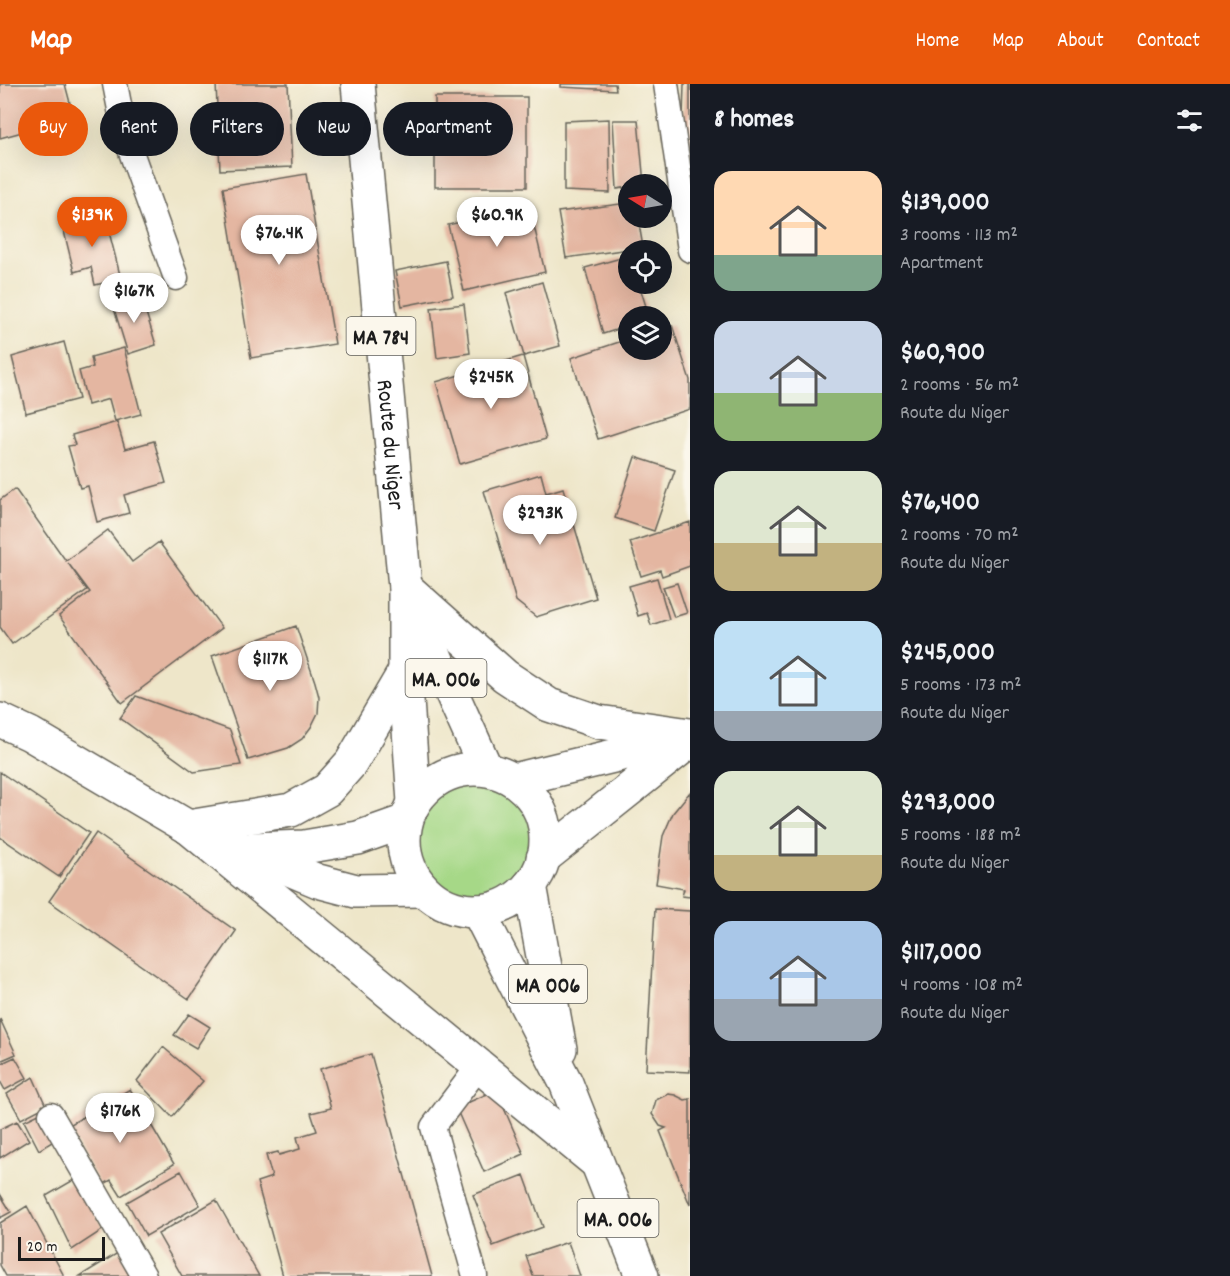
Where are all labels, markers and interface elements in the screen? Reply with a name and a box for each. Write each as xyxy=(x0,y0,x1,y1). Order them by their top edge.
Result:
text: Map xyxy=(30,22,72,62)
text: Home xyxy=(915,27,959,57)
text: Map xyxy=(992,27,1024,57)
text: About xyxy=(1057,27,1104,57)
text: Contact xyxy=(1137,27,1200,57)
chip: Buy xyxy=(18,102,88,156)
chip: Rent xyxy=(100,102,178,156)
chip: Filters xyxy=(190,102,284,156)
chip: New xyxy=(296,102,371,156)
chip: Apartment xyxy=(383,102,513,156)
text: 8 homes xyxy=(714,102,794,139)
icon: filters xyxy=(1173,104,1206,137)
north arrow xyxy=(618,174,672,228)
map controls xyxy=(618,174,672,360)
text: $139,000 xyxy=(900,185,990,222)
icon: home xyxy=(762,195,834,267)
pin: $139K xyxy=(50,197,134,248)
pin: $60.9K xyxy=(448,197,546,248)
text: $139K xyxy=(71,202,113,230)
text: $60.9K xyxy=(471,202,523,230)
pin: $76.4K xyxy=(230,215,328,266)
text: $76.4K xyxy=(255,220,303,248)
text: 3 rooms · 113 m² xyxy=(900,222,1018,250)
button: locate xyxy=(618,240,672,294)
text: Apartment xyxy=(900,250,983,278)
pin: $167K xyxy=(92,273,176,324)
text: $167K xyxy=(113,278,155,306)
button: layers xyxy=(618,306,672,360)
road number: MA 784 xyxy=(346,317,416,355)
text: $60,900 xyxy=(900,335,985,372)
icon: home xyxy=(762,345,834,417)
pin: $245K xyxy=(449,359,533,410)
text: $245K xyxy=(468,364,514,392)
text: 2 rooms · 56 m² xyxy=(900,372,1019,400)
street label: Route du Niger xyxy=(366,378,412,512)
text: Route du Niger xyxy=(900,400,1009,428)
text: $76,400 xyxy=(900,485,980,522)
pin: $293K xyxy=(498,495,582,546)
icon: home xyxy=(762,495,834,567)
text: $293K xyxy=(517,500,563,528)
text: 2 rooms · 70 m² xyxy=(900,522,1019,550)
text: Route du Niger xyxy=(900,550,1009,578)
text: $245,000 xyxy=(900,635,995,672)
pin: $117K xyxy=(228,641,312,692)
icon: home xyxy=(762,645,834,717)
text: $117K xyxy=(252,646,288,674)
road number: MA. 006 xyxy=(406,659,486,697)
text: 5 rooms · 173 m² xyxy=(900,672,1021,700)
text: Route du Niger xyxy=(900,700,1009,728)
text: $293,000 xyxy=(900,785,995,822)
icon: home xyxy=(762,795,834,867)
text: 5 rooms · 188 m² xyxy=(900,822,1021,850)
text: Route du Niger xyxy=(900,850,1009,878)
text: $117,000 xyxy=(900,935,982,972)
icon: home xyxy=(762,945,834,1017)
road number: MA 006 xyxy=(509,965,587,1003)
text: 4 rooms · 108 m² xyxy=(900,972,1023,1000)
text: Route du Niger xyxy=(900,1000,1009,1028)
pin: $176K xyxy=(78,1093,162,1144)
text: $176K xyxy=(99,1098,141,1126)
road number: MA. 006 xyxy=(578,1199,658,1237)
scale bar xyxy=(18,1234,105,1262)
text: 20 m xyxy=(27,1236,57,1259)

